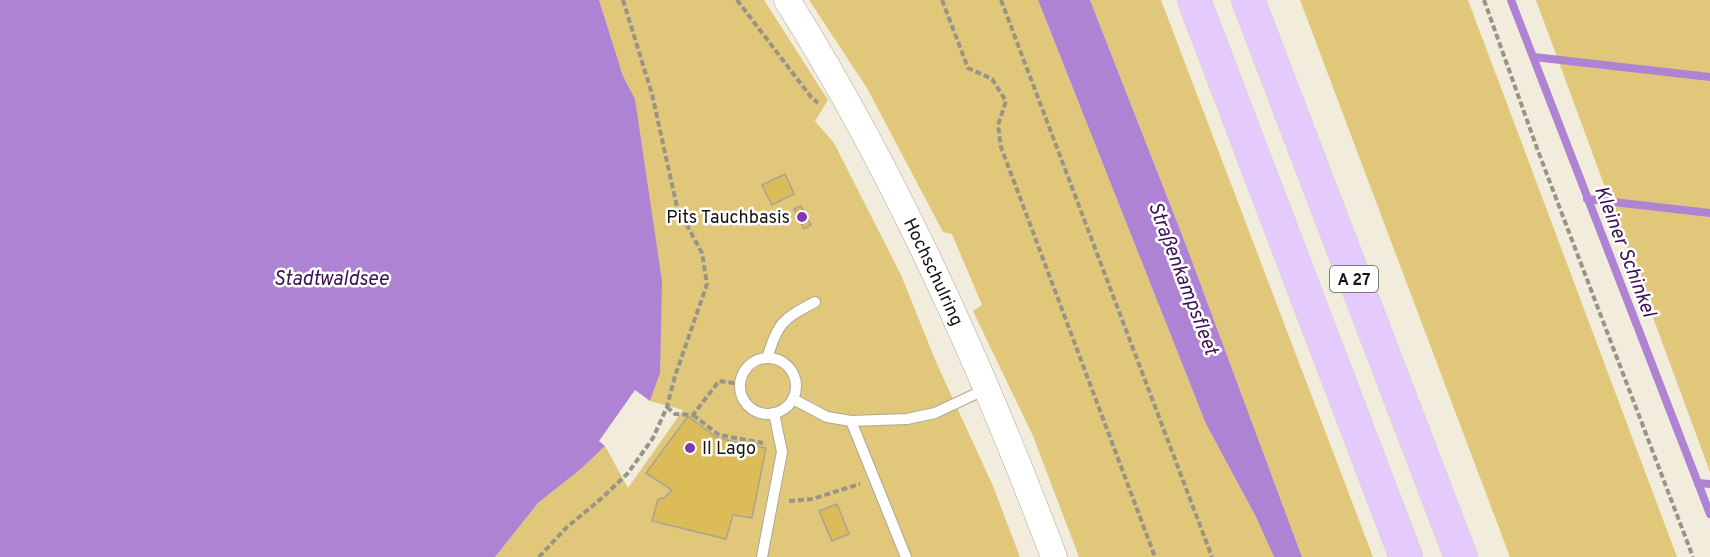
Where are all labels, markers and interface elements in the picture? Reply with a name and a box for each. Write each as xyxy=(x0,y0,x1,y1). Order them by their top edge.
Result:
water label: Kleiner Schinkel xyxy=(1587,182,1661,322)
water label: Straßenkampsfleet xyxy=(1141,198,1224,360)
place label: Pits Tauchbasis xyxy=(666,207,790,230)
marker: Pits Tauchbasis xyxy=(795,210,809,224)
street label: Hochschulring xyxy=(897,215,968,330)
road number: A 27 xyxy=(1330,266,1378,292)
water label: Stadtwaldsee xyxy=(274,267,389,293)
place label: Il Lago xyxy=(702,438,756,461)
marker: Il Lago xyxy=(683,441,697,455)

